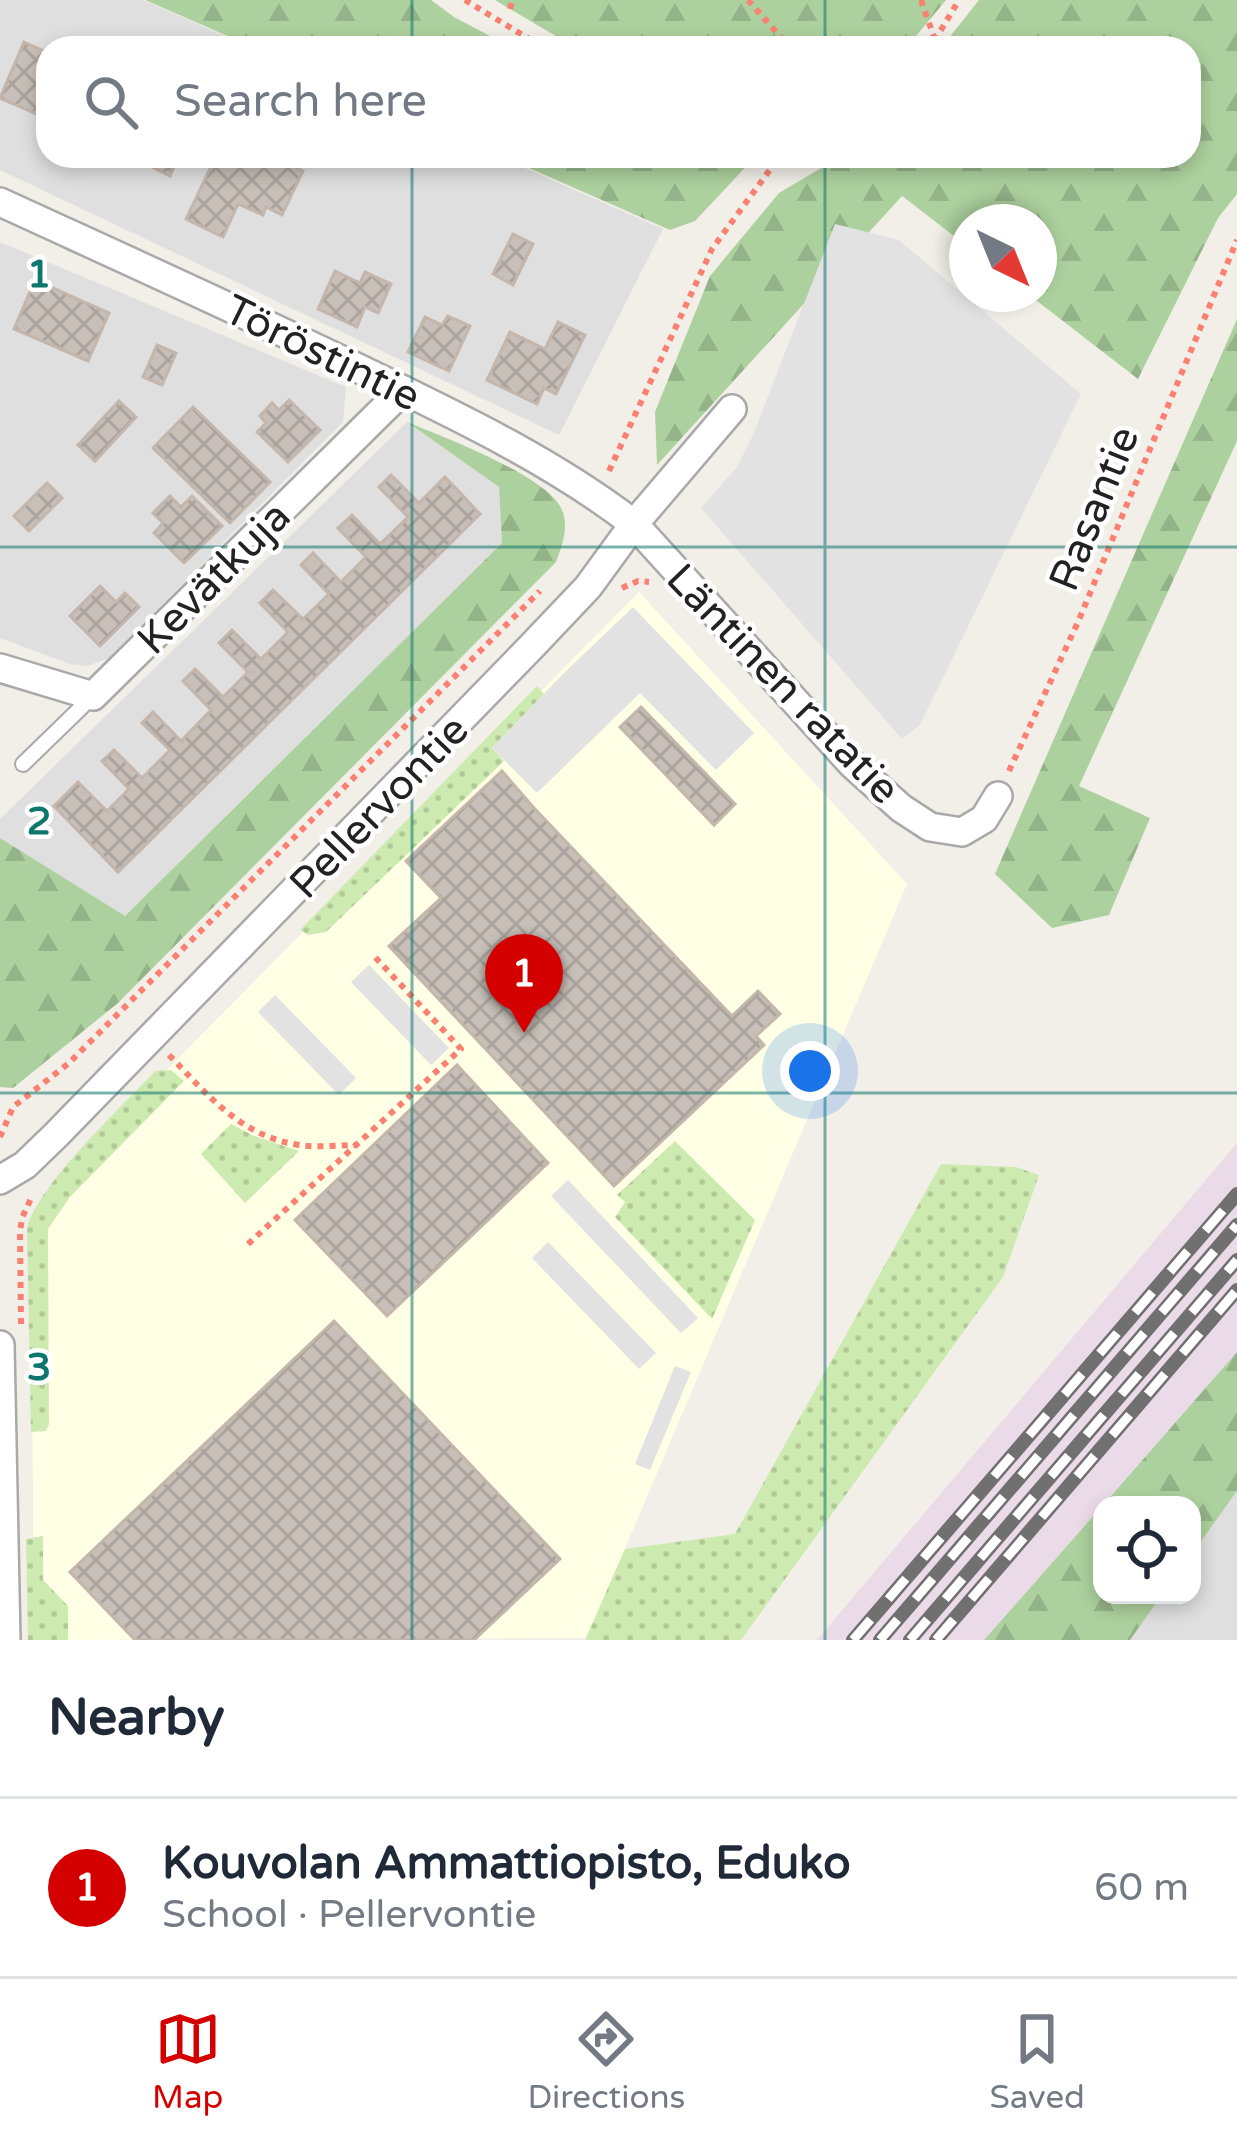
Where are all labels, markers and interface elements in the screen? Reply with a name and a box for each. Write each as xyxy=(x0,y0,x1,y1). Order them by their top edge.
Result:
search box xyxy=(36,36,1201,168)
icon: search xyxy=(78,69,144,135)
text: Search here xyxy=(174,75,427,129)
north arrow xyxy=(949,204,1057,312)
text: 1 xyxy=(27,251,51,298)
street label: Töröstintie xyxy=(216,284,428,423)
street label: Rasantie xyxy=(1038,419,1150,598)
street label: Kevätkuja xyxy=(127,491,301,665)
street label: Läntinen ratatie xyxy=(656,553,910,815)
street label: Pellervontie xyxy=(279,705,479,909)
text: 2 xyxy=(27,798,51,845)
pin: 1 xyxy=(485,934,563,1033)
your location xyxy=(780,1041,840,1101)
text: 3 xyxy=(27,1344,51,1391)
map controls xyxy=(1093,1496,1201,1604)
button: locate xyxy=(1093,1496,1201,1604)
text: Nearby xyxy=(48,1687,225,1749)
text: Kouvolan Ammattiopisto, Eduko xyxy=(162,1837,851,1891)
text: 1 xyxy=(75,1864,99,1911)
text: 60 m xyxy=(1094,1864,1189,1911)
text: School · Pellervontie xyxy=(162,1891,536,1938)
tab: Map xyxy=(152,2006,223,2117)
tab: Directions xyxy=(527,2006,685,2117)
tab: Saved xyxy=(990,2006,1085,2117)

